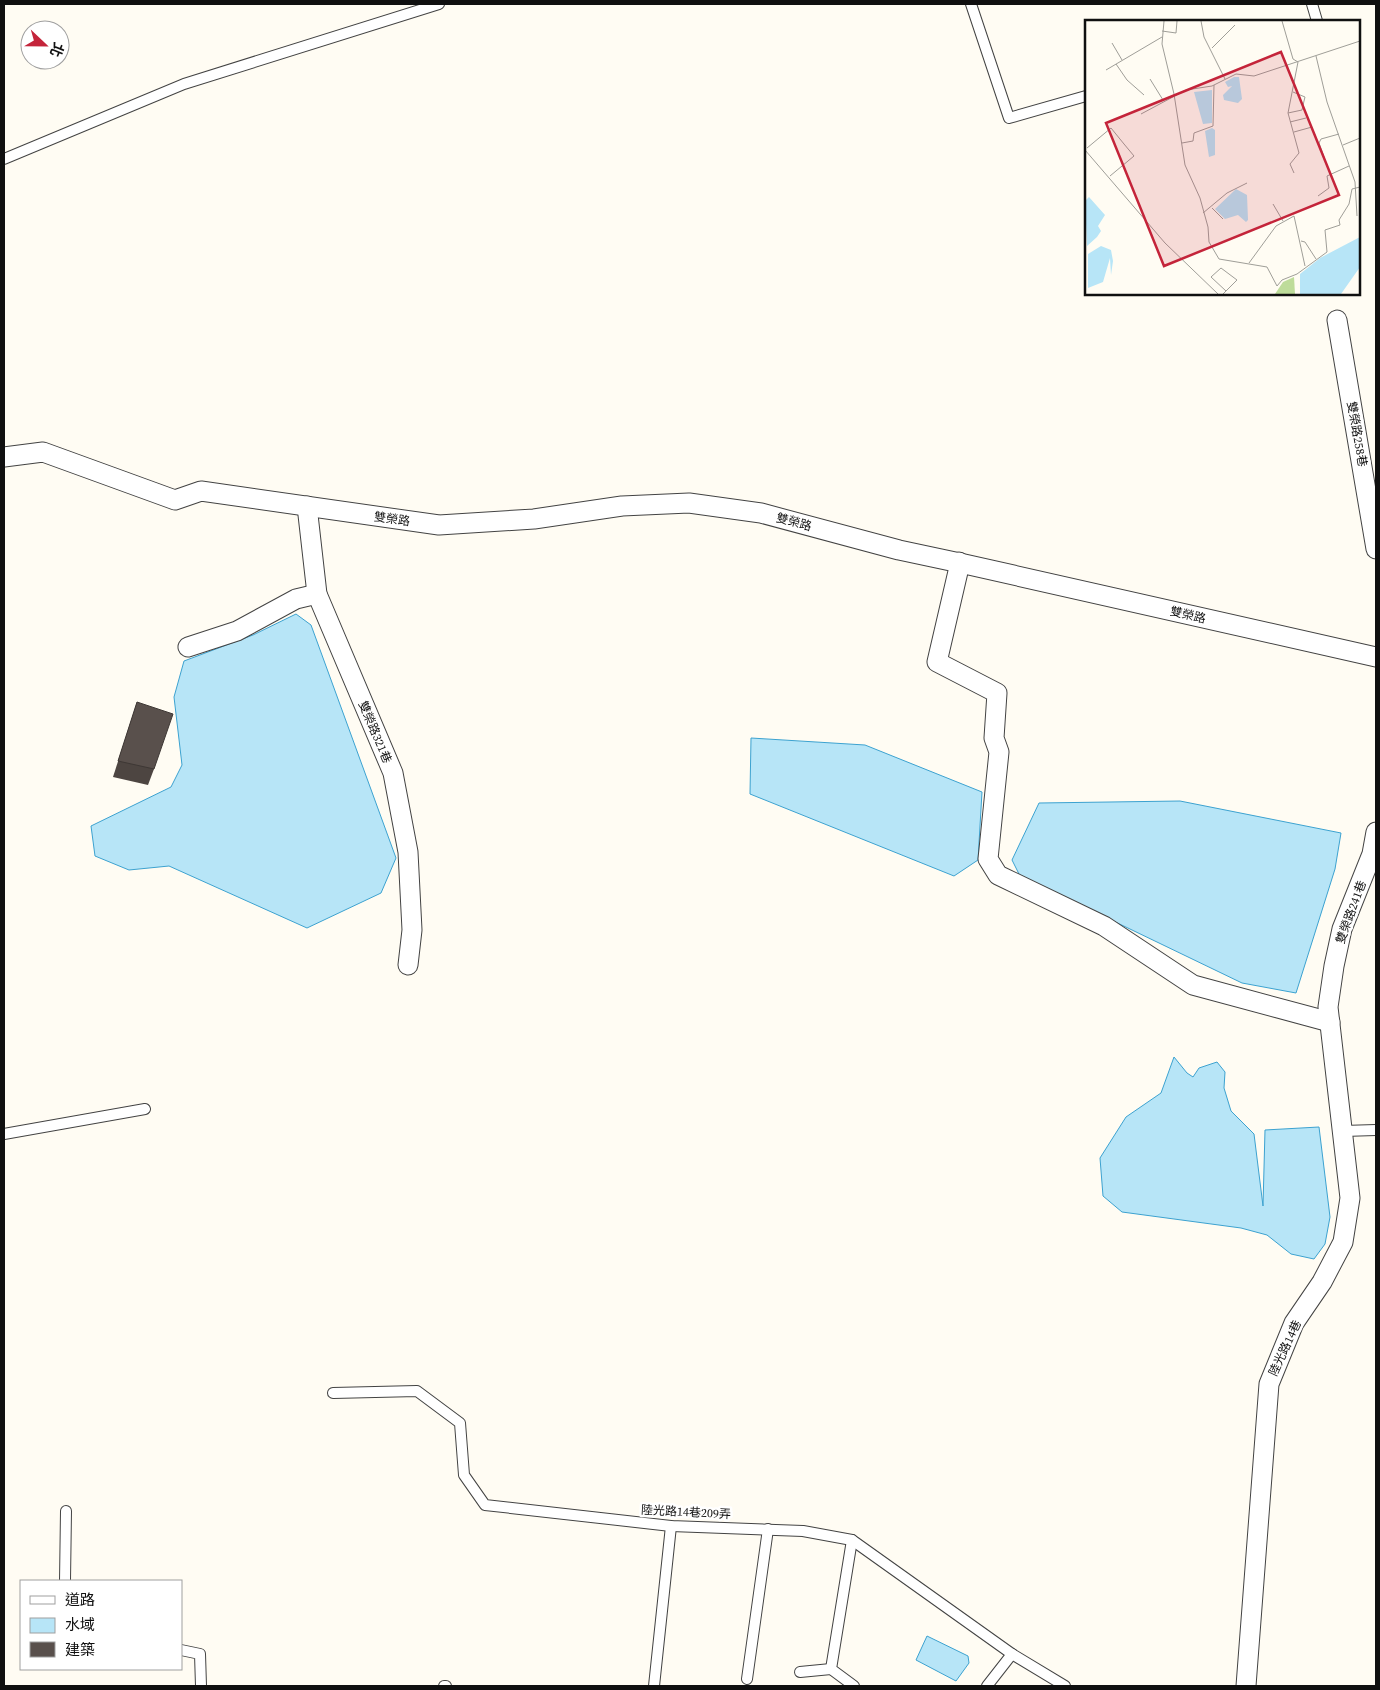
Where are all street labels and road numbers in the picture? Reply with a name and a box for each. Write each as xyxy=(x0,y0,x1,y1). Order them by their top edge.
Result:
street label: 雙榮路258巷 xyxy=(1343,400,1371,468)
street label: 雙榮路 xyxy=(373,509,411,529)
street label: 雙榮路 xyxy=(775,510,813,534)
street label: 雙榮路 xyxy=(1169,603,1207,627)
street label: 雙榮路321巷 xyxy=(355,698,395,766)
street label: 雙榮路241巷 xyxy=(1332,878,1370,946)
street label: 陸光路14巷 xyxy=(1265,1317,1305,1379)
street label: 陸光路14巷209弄 xyxy=(641,1502,731,1522)

